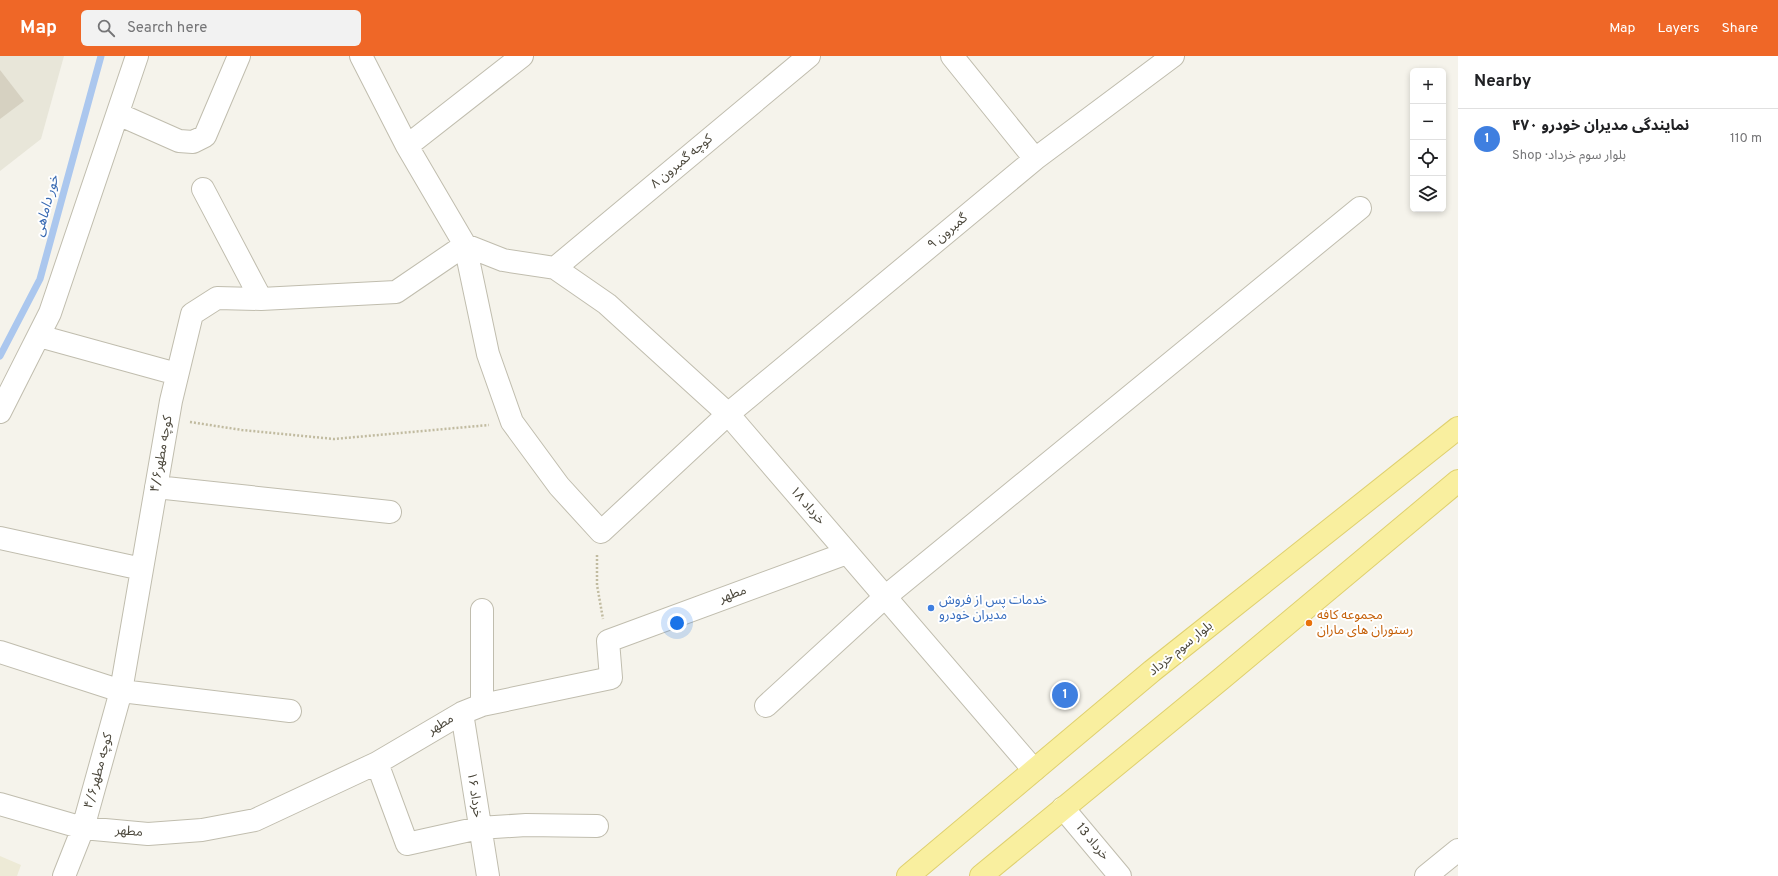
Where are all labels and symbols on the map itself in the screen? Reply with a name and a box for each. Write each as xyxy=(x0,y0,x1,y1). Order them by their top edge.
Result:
street label: کوچه گمبرون ۸ xyxy=(648,131,717,193)
water label: خور داماهی xyxy=(31,173,64,239)
street label: گمبرون ۹ xyxy=(925,210,972,253)
street label: کوچه مطهر۴/۶ xyxy=(147,414,177,494)
street label: خرداد ۱۸ xyxy=(786,483,828,529)
street label: مطهر xyxy=(716,583,749,608)
place label: خدمات پس از فروش مدیران خودرو xyxy=(939,593,1047,624)
marker: خدمات پس از فروش مدیران خودرو xyxy=(926,603,936,613)
place label: مجموعه کافه رستوران های ماران xyxy=(1317,608,1413,639)
your location xyxy=(667,613,687,633)
street label: بلوار سوم خرداد xyxy=(1146,618,1216,680)
marker: مجموعه کافه رستوران های ماران xyxy=(1304,618,1314,628)
pin: 1 xyxy=(1052,680,1078,710)
street label: مطهر xyxy=(424,711,457,740)
street label: کوچه مطهر۴/۶ xyxy=(81,731,117,811)
street label: خرداد ۱۶ xyxy=(463,771,485,819)
street label: خرداد 13 xyxy=(1072,820,1112,864)
street label: مطهر xyxy=(113,823,144,841)

